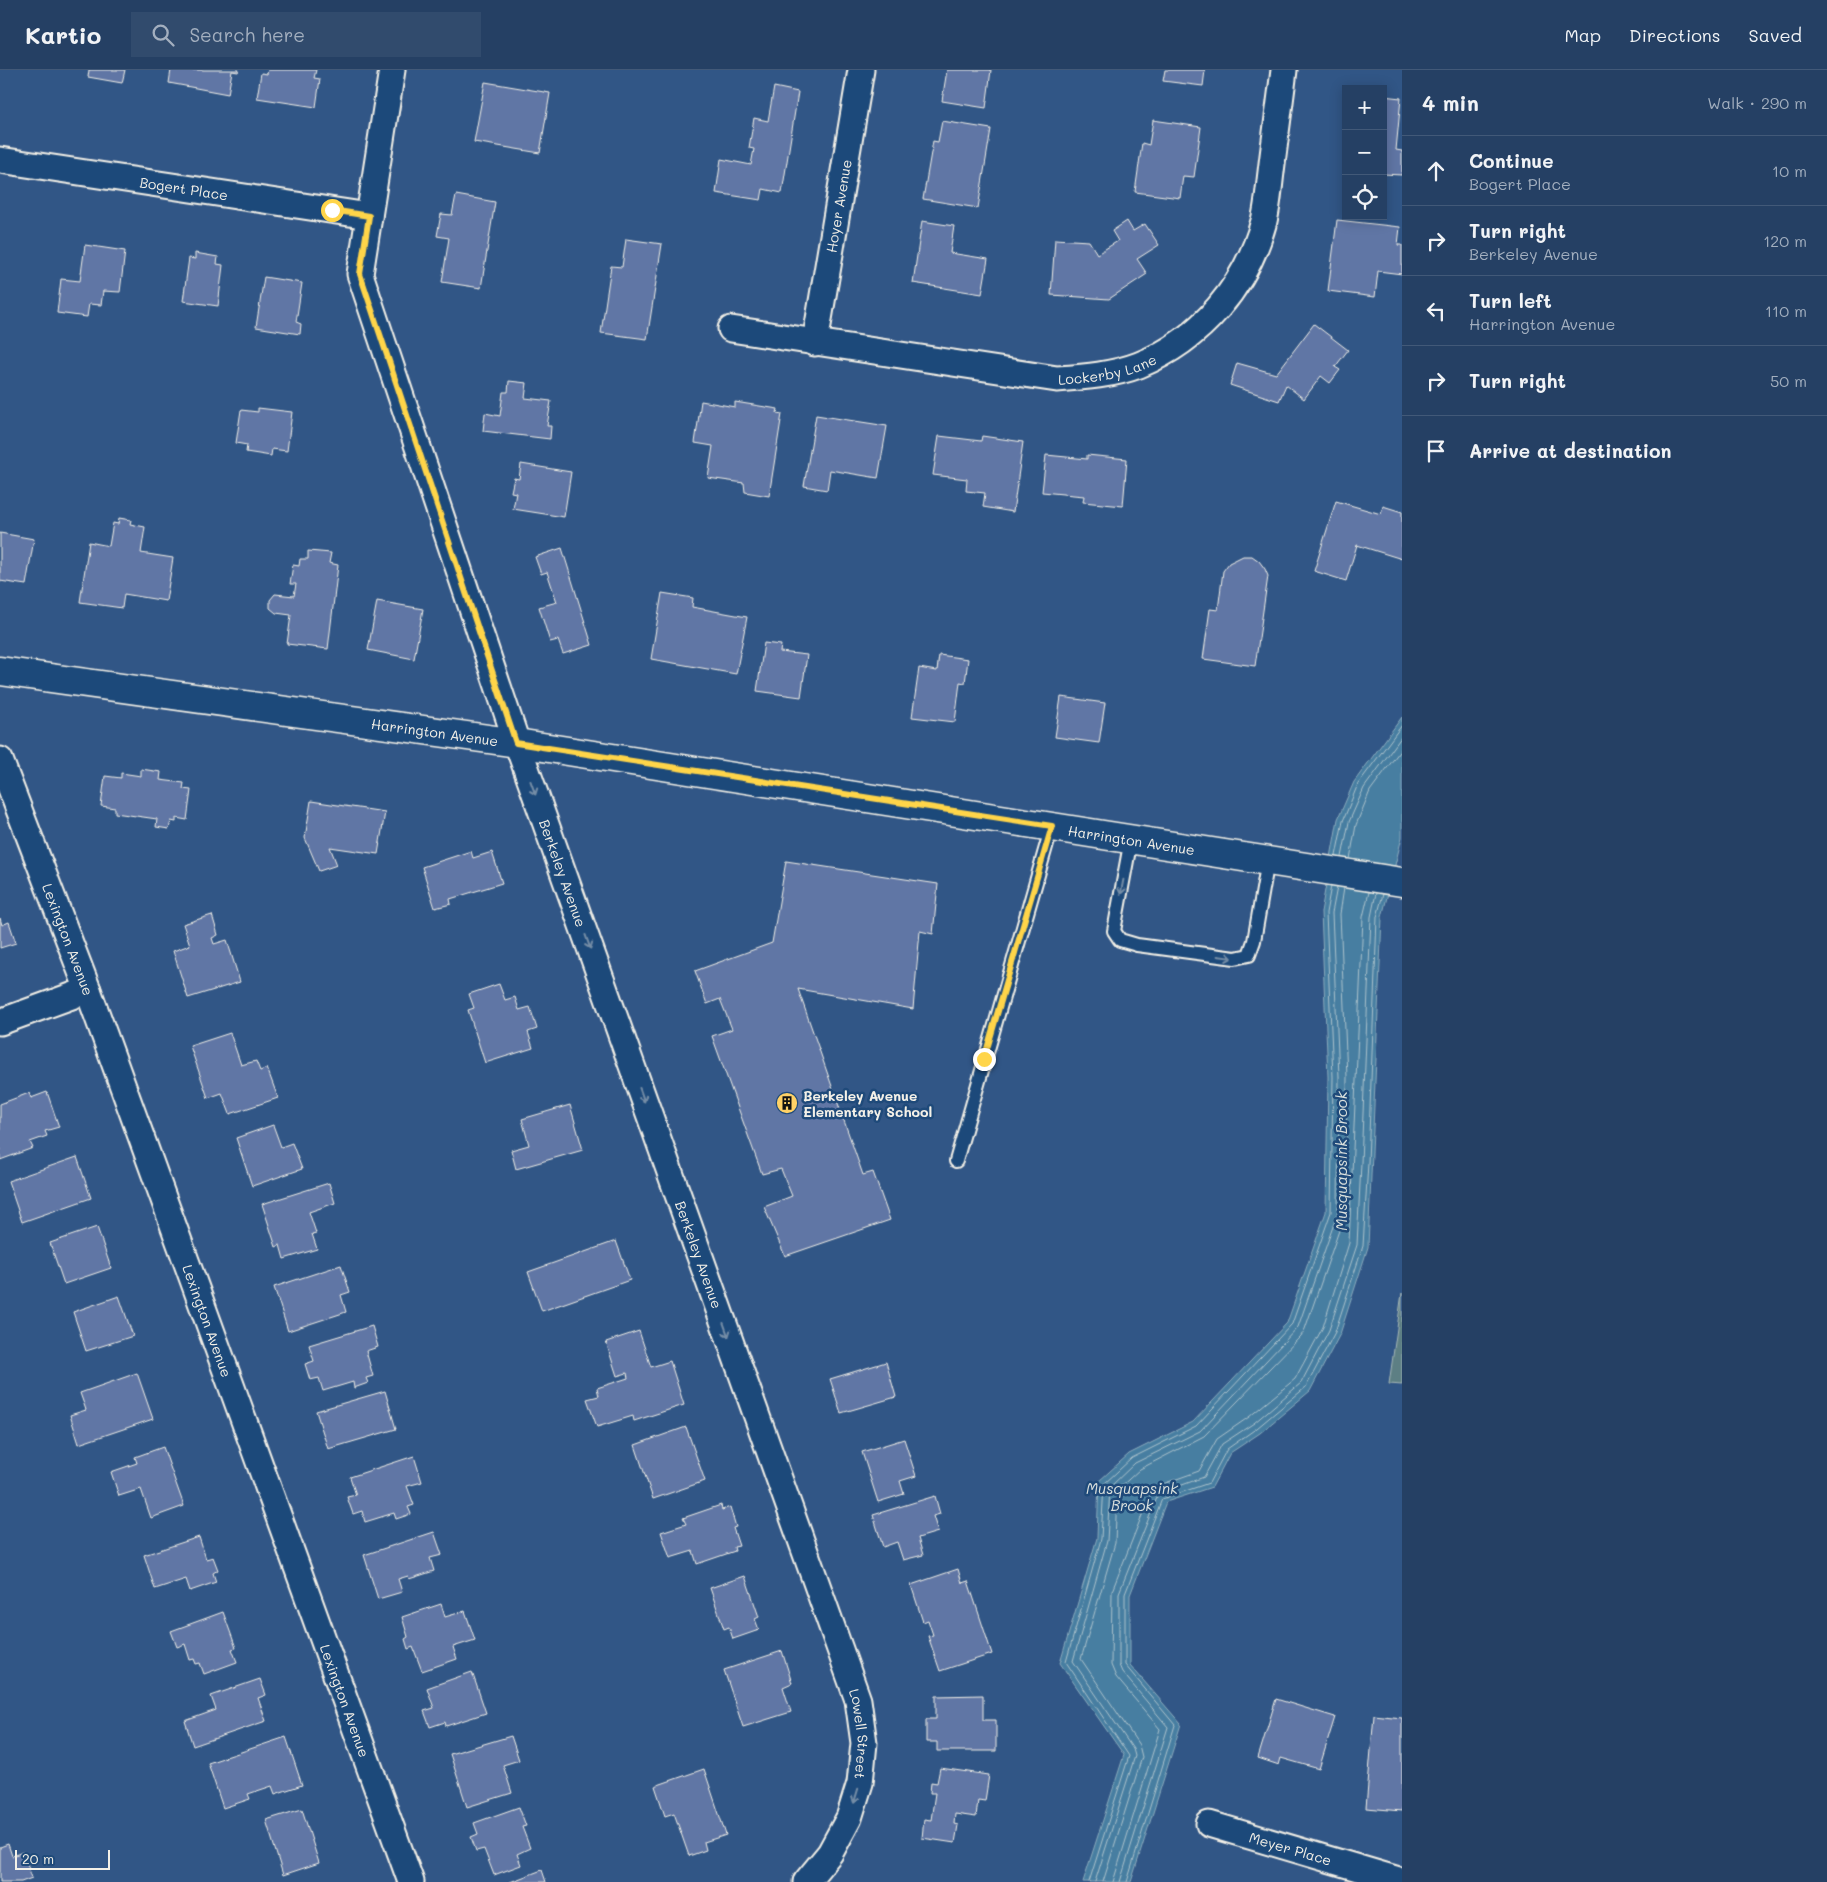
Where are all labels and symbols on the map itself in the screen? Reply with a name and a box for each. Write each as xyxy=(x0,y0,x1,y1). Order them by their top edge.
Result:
street label: Hoyer Avenue xyxy=(821,158,855,254)
street label: Bogert Place xyxy=(138,172,229,204)
route start xyxy=(321,199,344,222)
street label: Lockerby Lane xyxy=(1057,349,1159,388)
street label: Harrington Avenue xyxy=(370,713,500,750)
one-way arrow xyxy=(529,780,538,796)
street label: Berkeley Avenue xyxy=(535,817,591,929)
street label: Harrington Avenue xyxy=(1067,820,1196,859)
one-way arrow xyxy=(1117,878,1127,894)
street label: Lexington Avenue xyxy=(39,881,99,998)
one-way arrow xyxy=(584,933,593,949)
one-way arrow xyxy=(1217,952,1233,962)
route end xyxy=(973,1048,996,1071)
one-way arrow xyxy=(638,1086,647,1102)
place label: Berkeley Avenue Elementary School xyxy=(803,1086,932,1121)
water label: Musquapsink Brook xyxy=(1331,1090,1351,1231)
building icon: Berkeley Avenue Elementary School xyxy=(775,1091,799,1115)
street label: Berkeley Avenue xyxy=(671,1198,727,1311)
street label: Lexington Avenue xyxy=(179,1262,237,1380)
one-way arrow xyxy=(722,1322,731,1337)
water label: Musquapsink Brook xyxy=(1086,1478,1179,1515)
street label: Lexington Avenue xyxy=(316,1642,374,1760)
street label: Lowell Street xyxy=(845,1686,873,1780)
one-way arrow xyxy=(851,1787,860,1803)
street label: Meyer Place xyxy=(1247,1827,1334,1869)
scale bar xyxy=(15,1847,110,1870)

